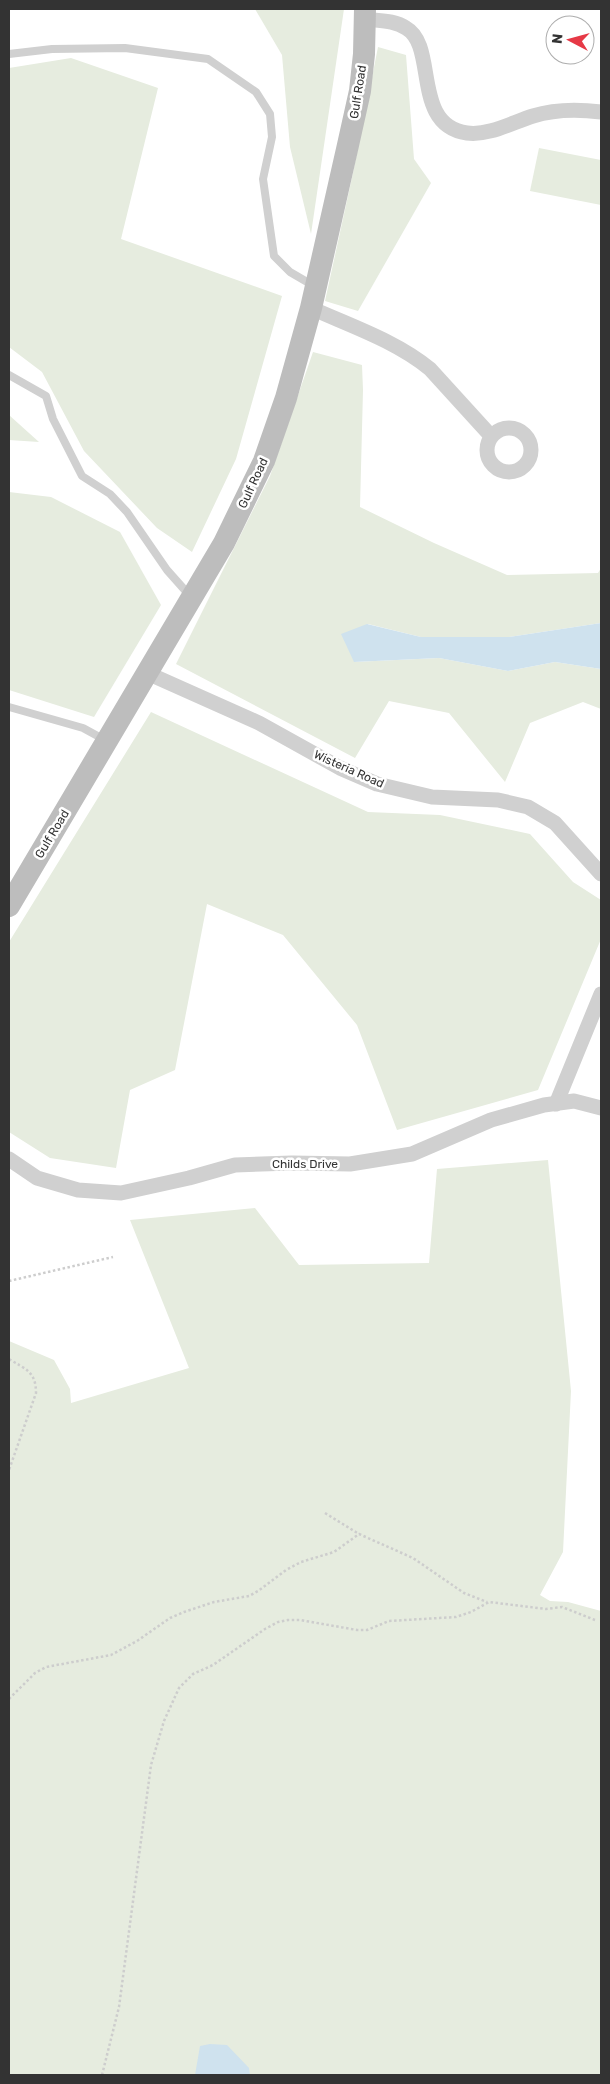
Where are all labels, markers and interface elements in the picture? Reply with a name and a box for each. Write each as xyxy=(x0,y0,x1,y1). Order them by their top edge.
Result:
north arrow xyxy=(545,15,595,65)
text: N xyxy=(549,33,567,45)
street label: Gulf Road xyxy=(347,64,369,120)
street label: Gulf Road xyxy=(235,456,271,510)
street label: Wisteria Road xyxy=(312,747,386,791)
street label: Gulf Road xyxy=(32,807,72,861)
street label: Childs Drive xyxy=(272,1157,338,1171)

